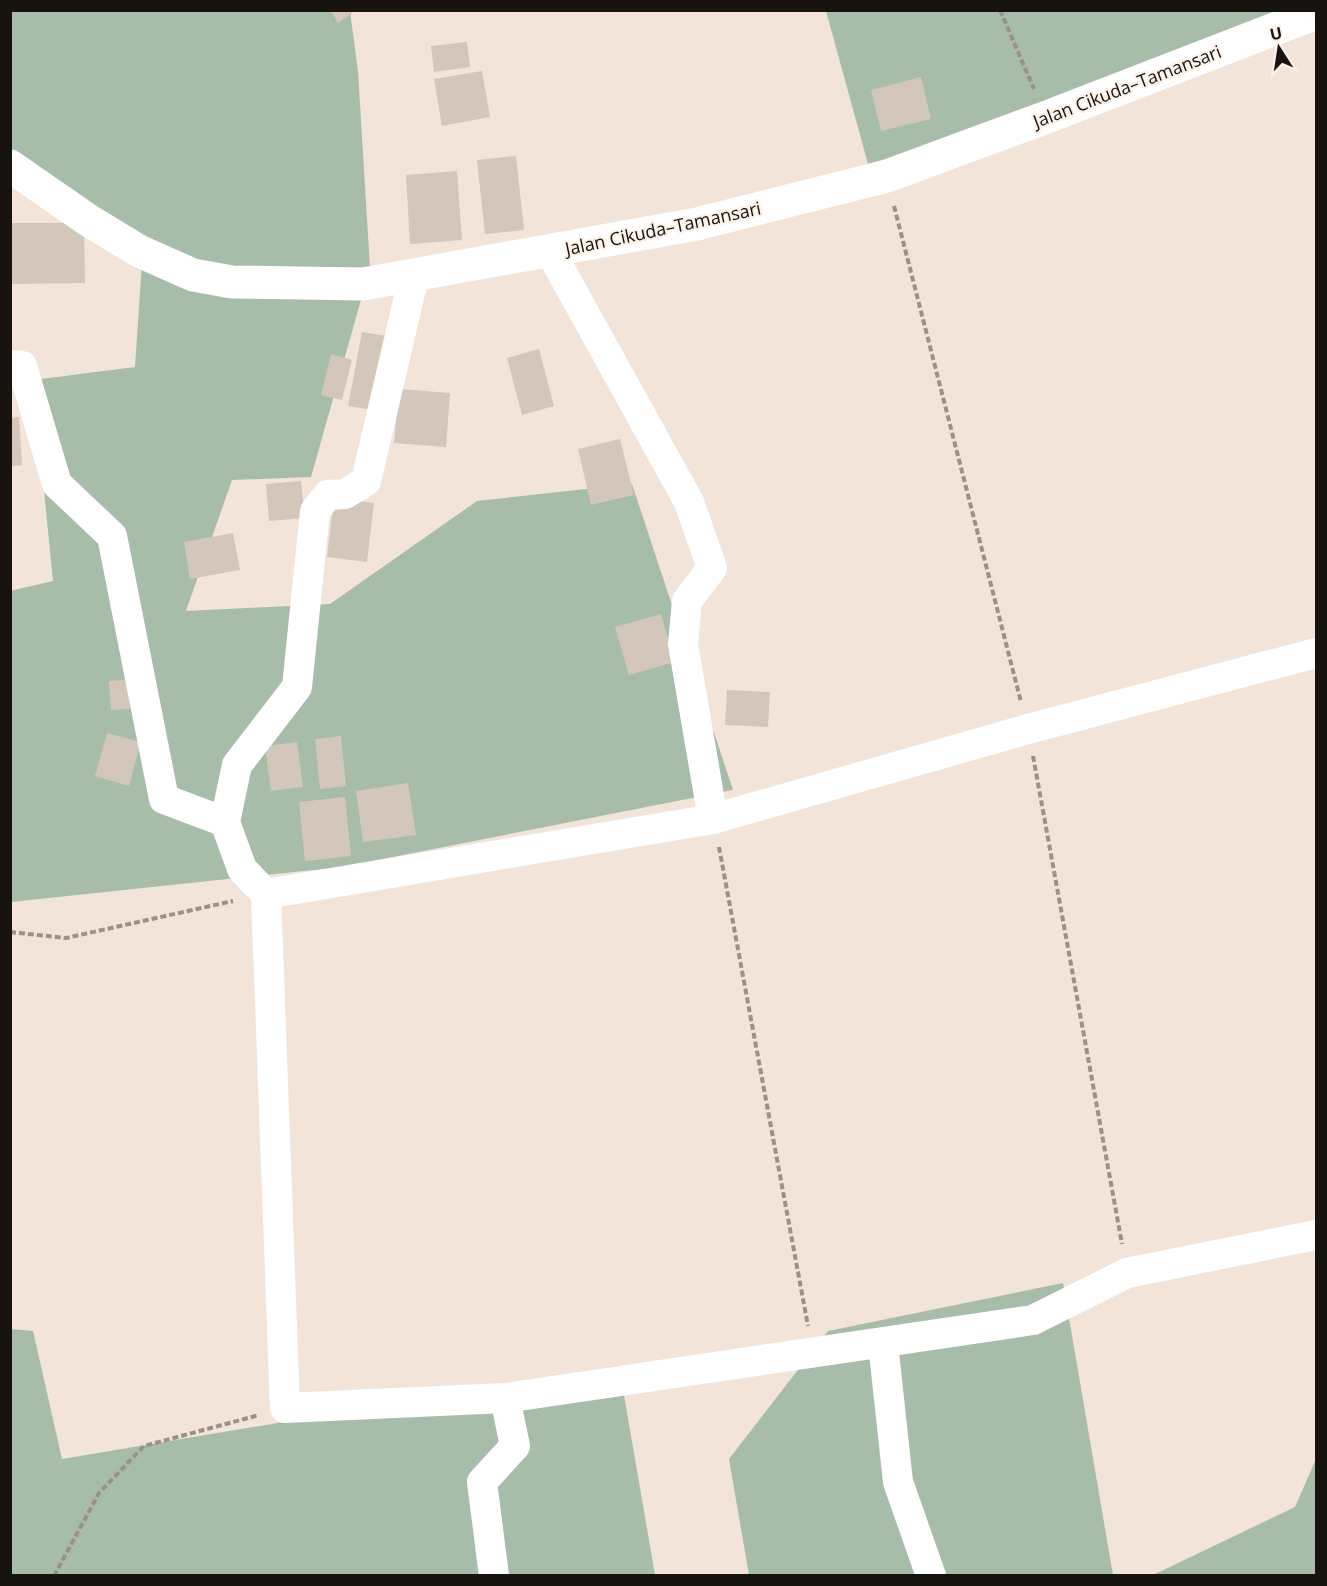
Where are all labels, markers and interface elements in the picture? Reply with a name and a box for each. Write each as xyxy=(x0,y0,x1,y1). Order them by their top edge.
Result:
north arrow xyxy=(1249,18,1309,78)
text: U xyxy=(1268,21,1284,45)
street label: Jalan Cikuda–Tamansari xyxy=(1028,39,1224,134)
street label: Jalan Cikuda–Tamansari xyxy=(561,196,763,261)

